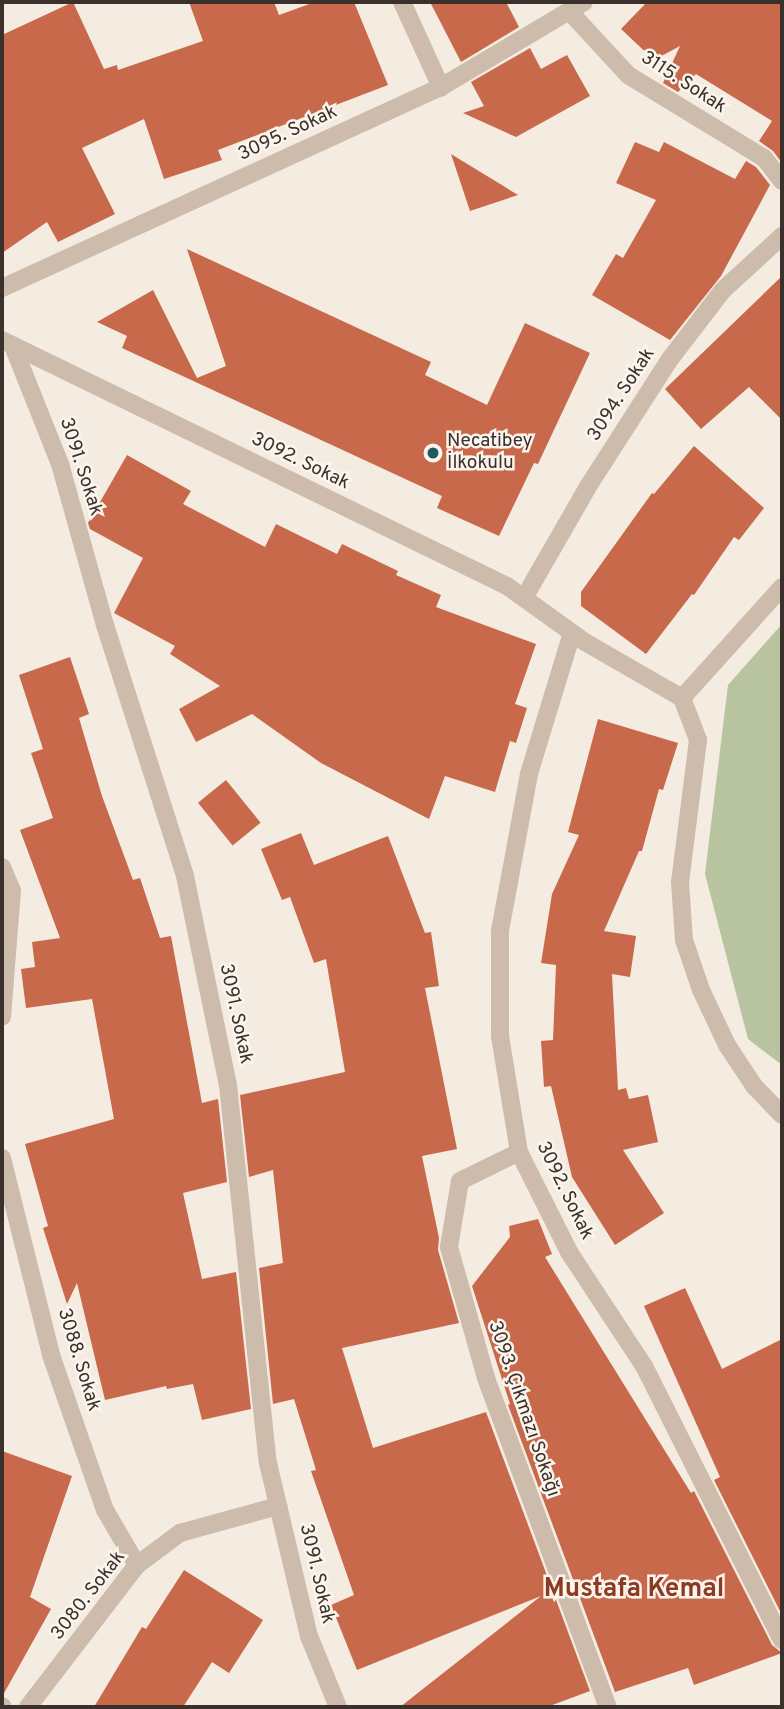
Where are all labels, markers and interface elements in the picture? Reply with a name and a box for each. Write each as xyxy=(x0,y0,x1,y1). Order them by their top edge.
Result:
street label: 3115. Sokak xyxy=(636,47,730,119)
street label: 3095. Sokak xyxy=(235,101,341,167)
street label: 3094. Sokak xyxy=(583,344,661,446)
street label: 3091. Sokak xyxy=(53,415,107,519)
street label: 3092. Sokak xyxy=(247,428,353,496)
place label: Necatibey İlkokulu xyxy=(447,431,533,475)
marker: Necatibey İlkokulu xyxy=(425,445,441,461)
street label: 3091. Sokak xyxy=(213,962,257,1066)
street label: 3092. Sokak xyxy=(530,1138,598,1244)
street label: 3088. Sokak xyxy=(52,1306,104,1414)
street label: 3093. Çıkmazı Sokağı xyxy=(482,1318,564,1500)
street label: 3091. Sokak xyxy=(293,1522,339,1626)
street label: 3080. Sokak xyxy=(47,1547,131,1645)
district label: Mustafa Kemal xyxy=(544,1574,724,1606)

